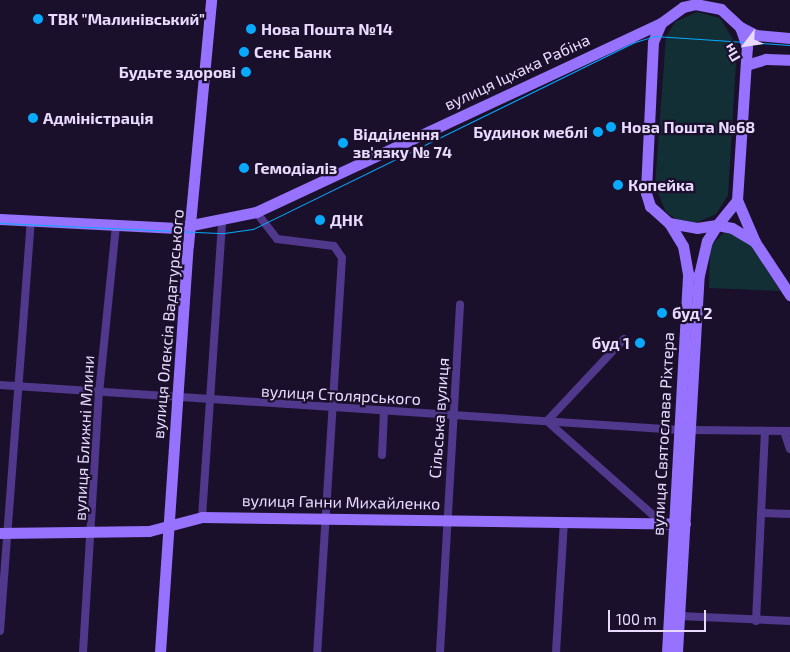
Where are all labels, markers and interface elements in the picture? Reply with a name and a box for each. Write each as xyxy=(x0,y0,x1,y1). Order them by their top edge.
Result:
place label: ТВК "Малинівський" xyxy=(48,9,205,29)
marker: ТВК "Малинівський" xyxy=(32,13,44,25)
place label: Нова Пошта №14 xyxy=(261,19,393,39)
north arrow xyxy=(720,20,770,70)
marker: Нова Пошта №14 xyxy=(245,23,257,35)
street label: вулиця Іцхака Рабіна xyxy=(441,30,593,114)
text: Пн xyxy=(720,41,744,65)
place label: Сенс Банк xyxy=(254,42,332,62)
marker: Сенс Банк xyxy=(238,46,250,58)
place label: Будьте здорові xyxy=(119,62,236,82)
marker: Будьте здорові xyxy=(240,66,252,78)
place label: Адміністрація xyxy=(43,108,153,128)
marker: Адміністрація xyxy=(27,112,39,124)
place label: Нова Пошта №68 xyxy=(621,117,755,137)
marker: Нова Пошта №68 xyxy=(605,121,617,133)
place label: Будинок меблі xyxy=(473,122,588,142)
place label: Відділення зв'язку № 74 xyxy=(353,124,452,162)
marker: Будинок меблі xyxy=(592,126,604,138)
marker: Відділення зв'язку № 74 xyxy=(337,137,349,149)
place label: Гемодіаліз xyxy=(254,158,337,178)
marker: Гемодіаліз xyxy=(238,162,250,174)
place label: Копейка xyxy=(628,175,694,195)
marker: Копейка xyxy=(612,179,624,191)
street label: вулиця Олексія Вадатурського xyxy=(148,208,188,440)
place label: ДНК xyxy=(330,210,363,230)
marker: ДНК xyxy=(314,214,326,226)
place label: буд 2 xyxy=(672,303,713,323)
marker: буд 2 xyxy=(656,307,668,319)
street label: вулиця Святослава Ріхтера xyxy=(648,332,678,536)
place label: буд 1 xyxy=(592,333,630,353)
marker: буд 1 xyxy=(634,337,646,349)
street label: вулиця Ближні Млини xyxy=(70,355,98,521)
street label: Сільська вулиця xyxy=(425,357,453,479)
street label: вулиця Столярського xyxy=(261,381,421,409)
street label: вулиця Ганни Михайленко xyxy=(242,491,440,513)
scale bar xyxy=(610,600,708,632)
text: 100 m xyxy=(616,610,657,628)

